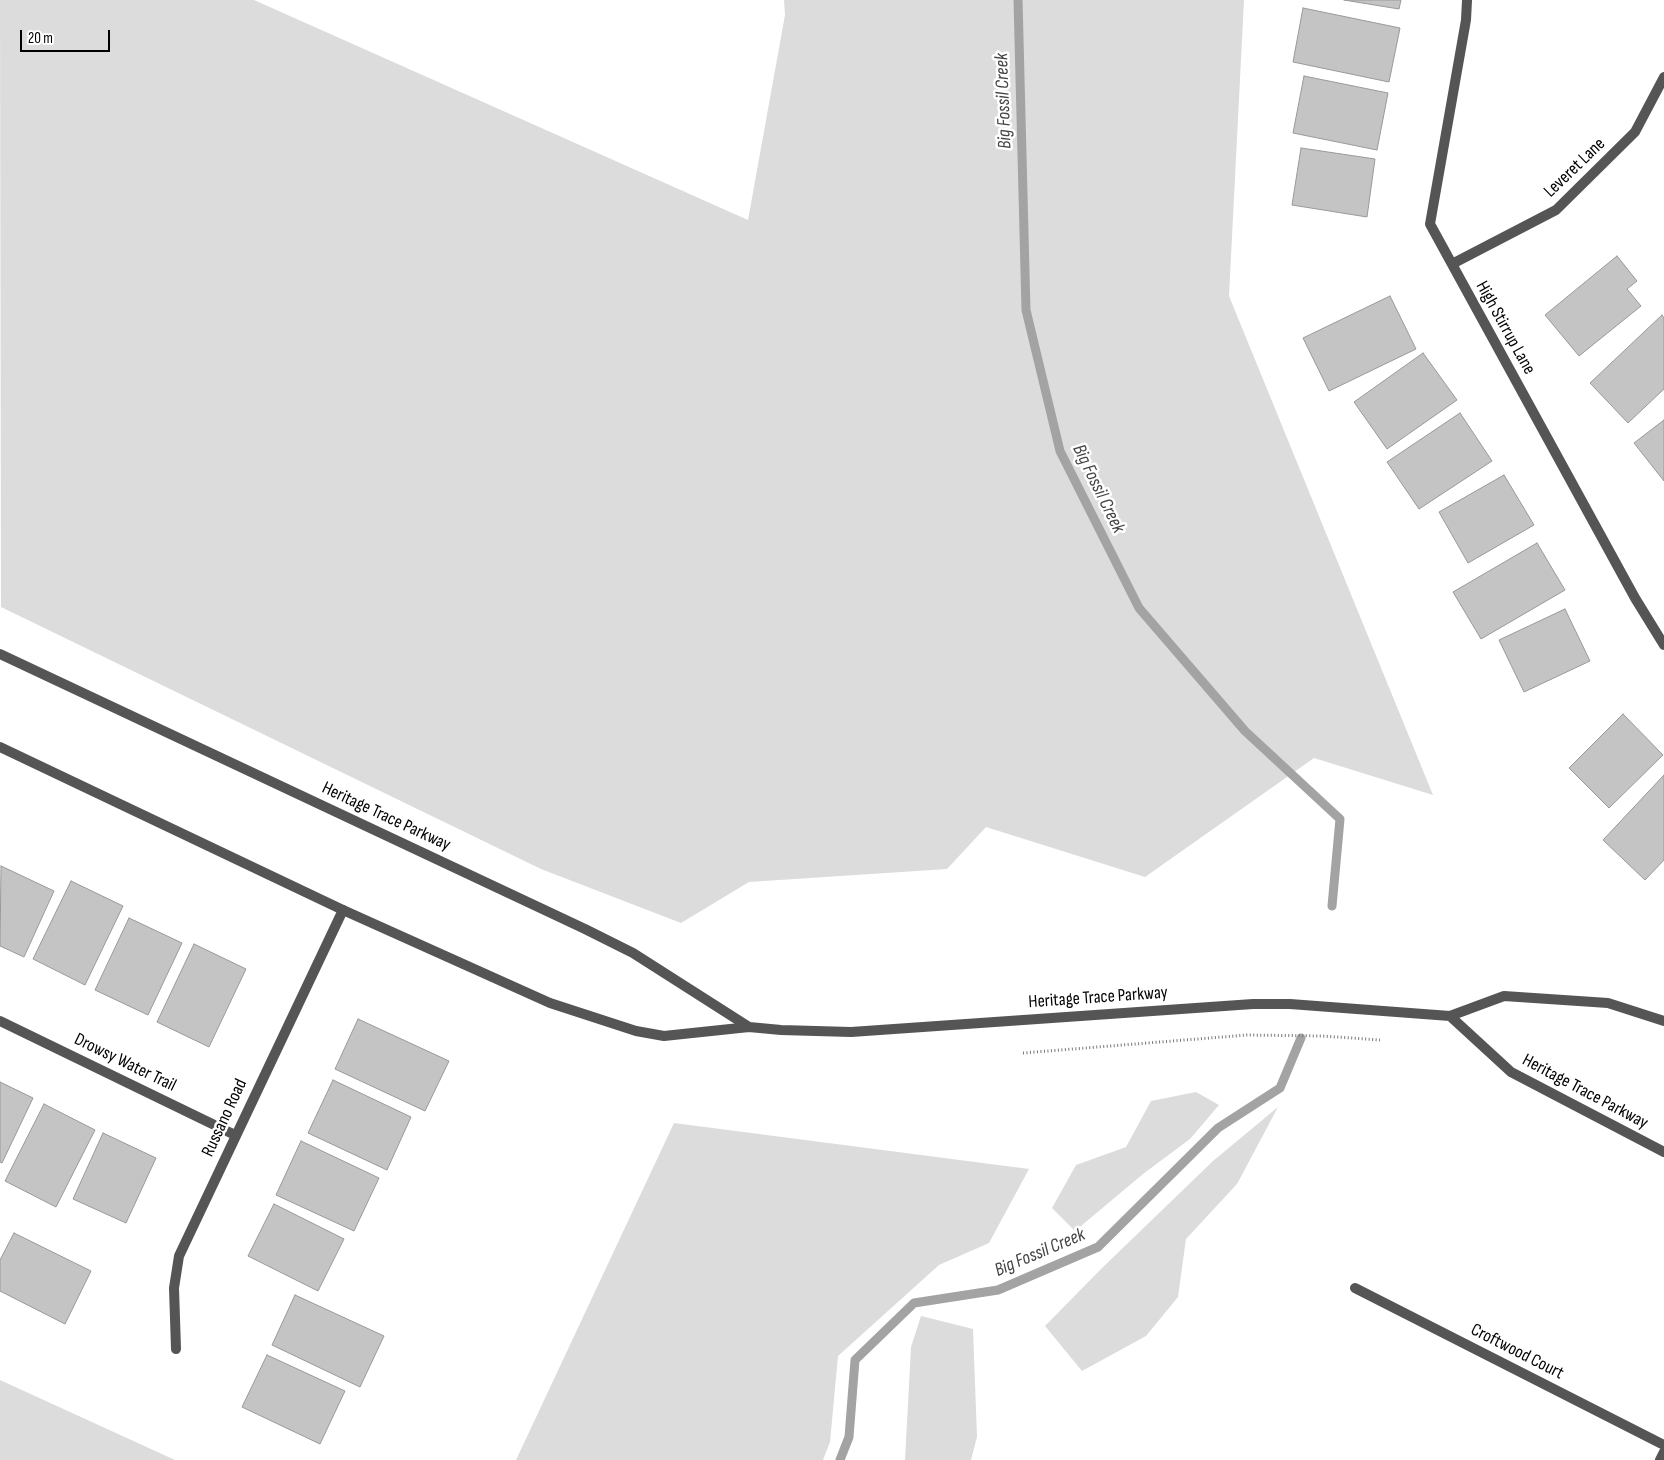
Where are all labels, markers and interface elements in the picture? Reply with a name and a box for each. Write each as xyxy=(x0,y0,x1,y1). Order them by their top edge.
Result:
scale bar xyxy=(22,20,112,52)
text: 20 m xyxy=(28,29,53,48)
water label: Big Fossil Creek xyxy=(991,53,1017,149)
street label: Leveret Lane xyxy=(1540,134,1610,202)
street label: High Stirrup Lane xyxy=(1470,278,1540,378)
water label: Big Fossil Creek xyxy=(1067,441,1129,537)
street label: Heritage Trace Parkway xyxy=(318,778,454,856)
street label: Heritage Trace Parkway xyxy=(1028,982,1168,1014)
street label: Drowsy Water Trail xyxy=(71,1029,179,1097)
street label: Heritage Trace Parkway xyxy=(1518,1050,1652,1134)
street label: Russano Road xyxy=(198,1076,252,1160)
water label: Big Fossil Creek xyxy=(991,1224,1089,1282)
street label: Croftwood Court xyxy=(1467,1319,1567,1385)

